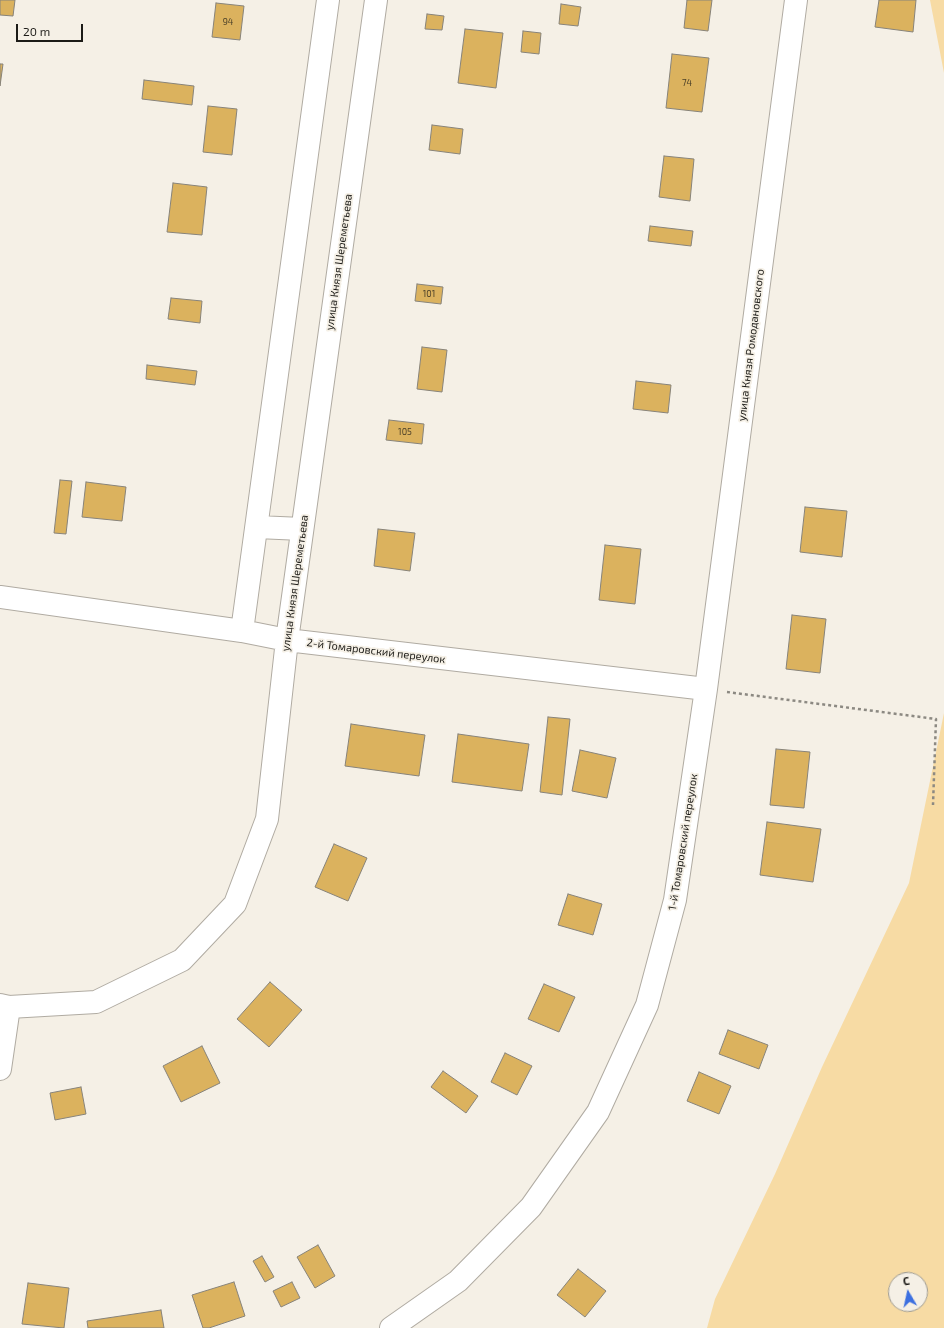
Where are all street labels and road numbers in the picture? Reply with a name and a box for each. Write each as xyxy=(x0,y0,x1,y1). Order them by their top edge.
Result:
street label: улица Князя Шереметьева xyxy=(323,193,355,331)
street label: улица Князя Ромодановского xyxy=(735,268,767,422)
street label: улица Князя Шереметьева xyxy=(279,514,311,652)
street label: 2-й Томаровский переулок xyxy=(306,636,446,666)
street label: 1-й Томаровский переулок xyxy=(666,773,700,911)

